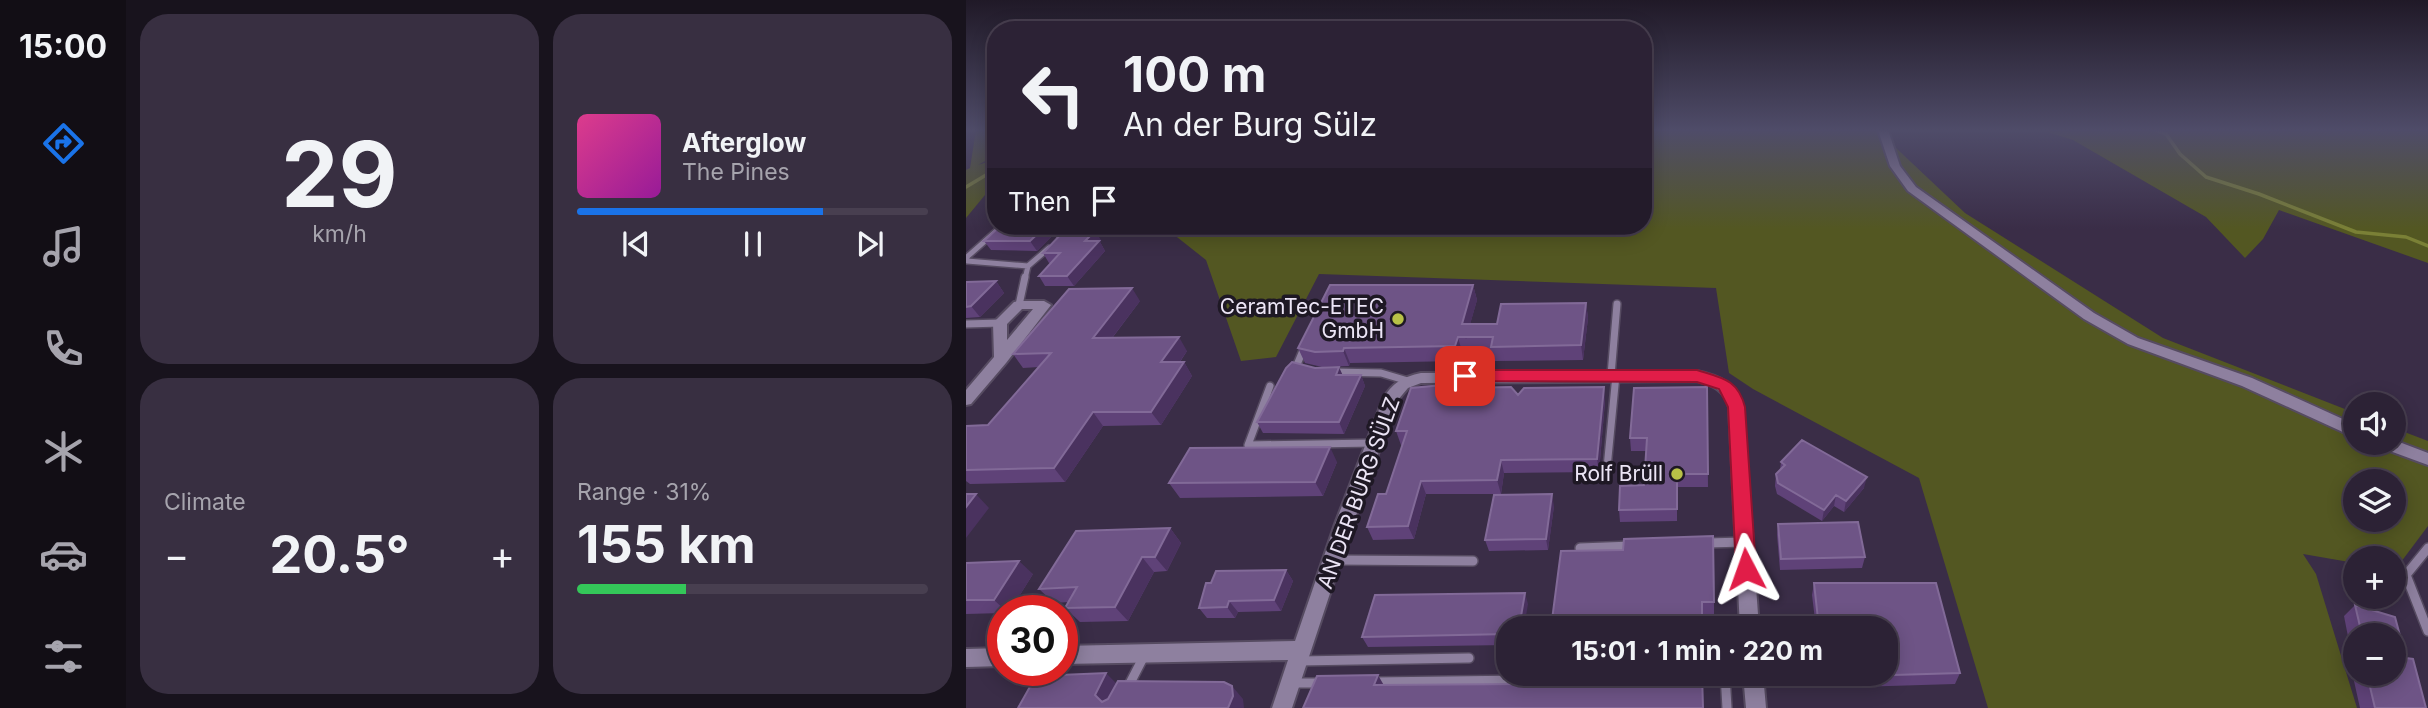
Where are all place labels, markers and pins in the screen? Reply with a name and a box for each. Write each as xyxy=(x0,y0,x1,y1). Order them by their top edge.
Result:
place label: CeramTec-ETEC GmbH xyxy=(1220,294,1384,343)
marker: CeramTec-ETEC GmbH xyxy=(1390,311,1406,327)
pin xyxy=(1435,346,1495,406)
place label: Rolf Brüll xyxy=(1574,461,1663,486)
marker: Rolf Brüll xyxy=(1669,466,1685,482)

